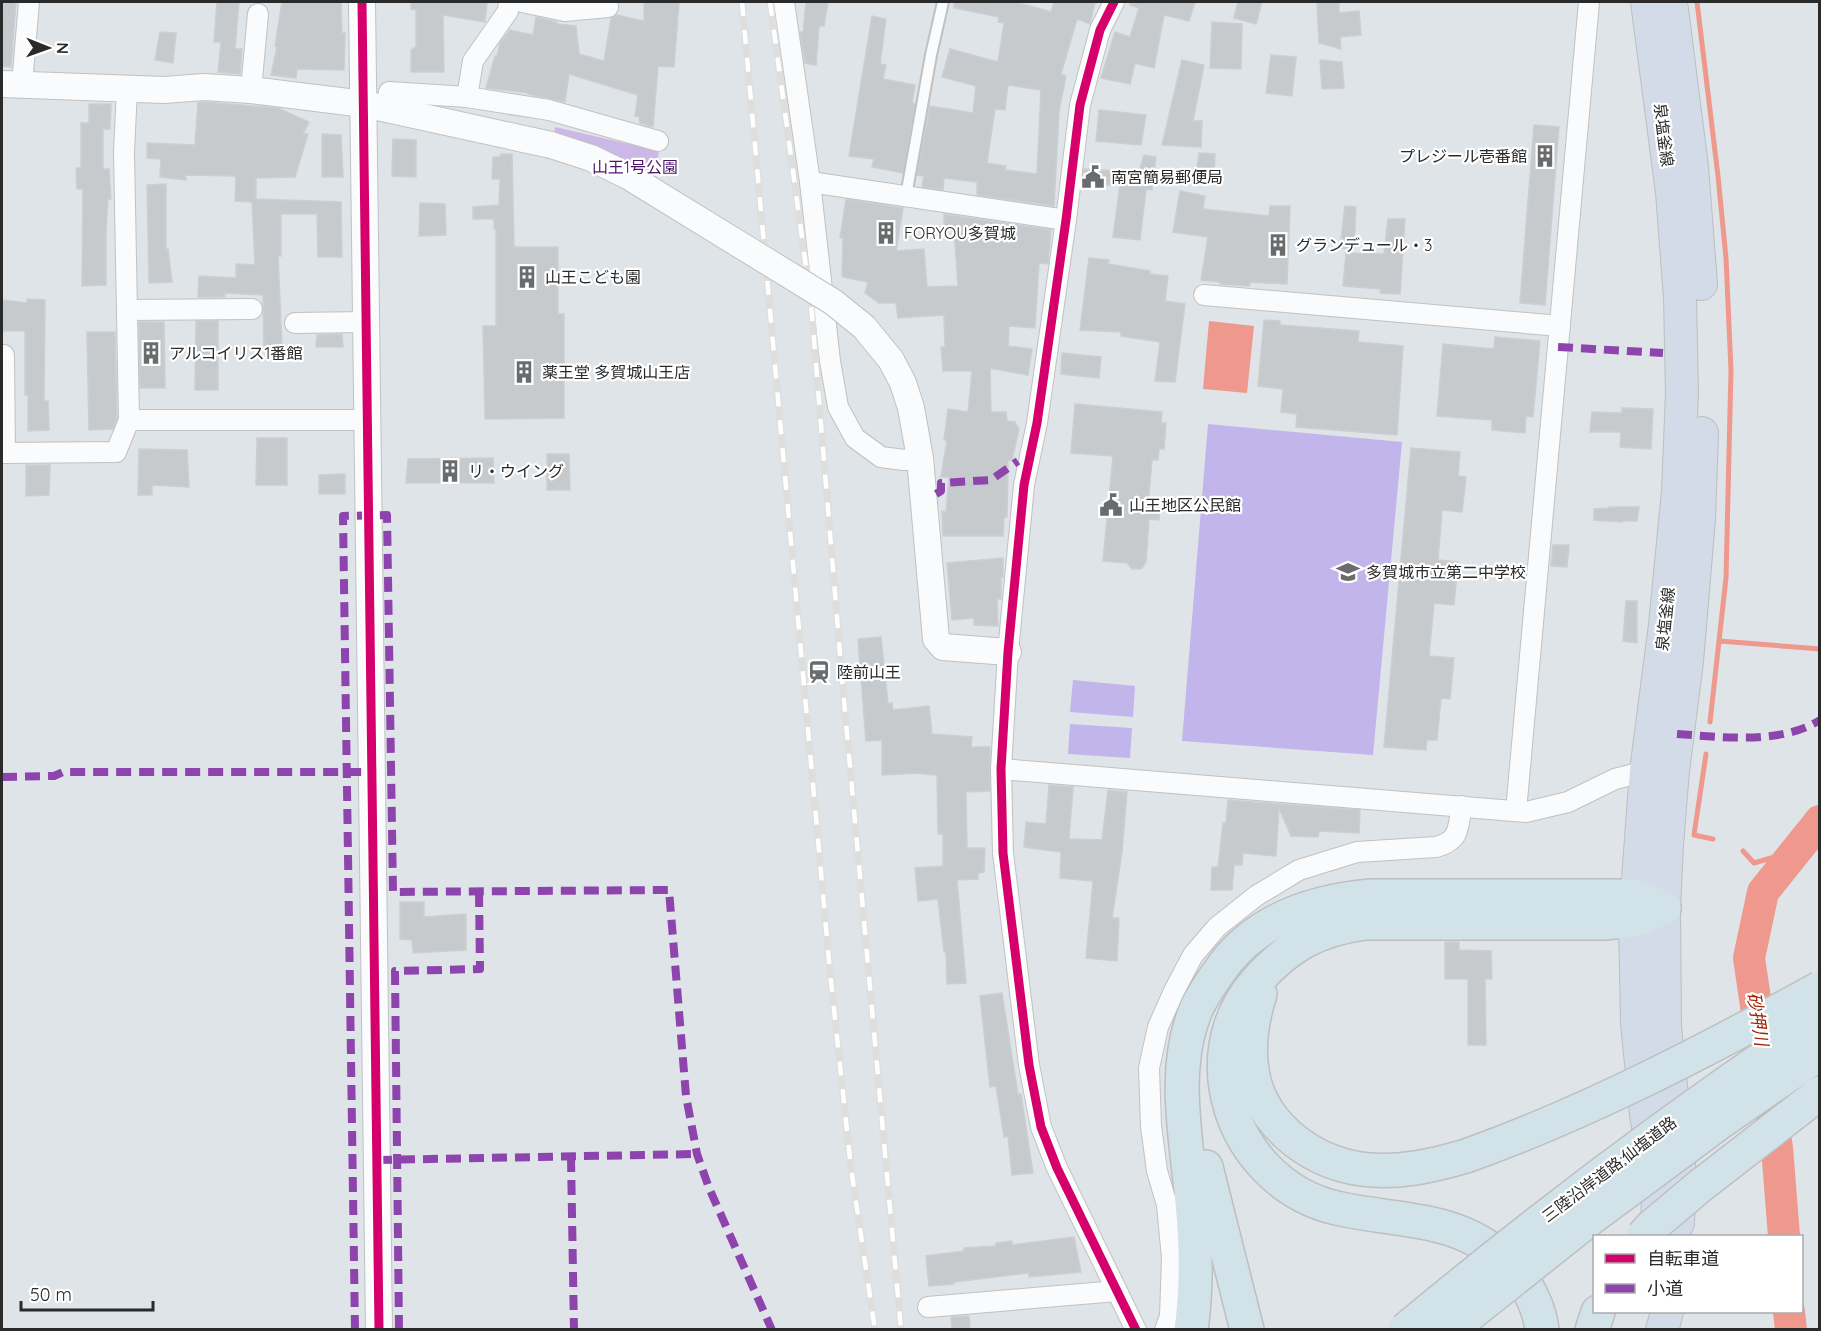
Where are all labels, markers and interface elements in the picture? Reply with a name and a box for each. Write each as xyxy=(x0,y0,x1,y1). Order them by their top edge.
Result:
north arrow xyxy=(18,18,78,78)
text: N xyxy=(53,42,73,54)
street label: 泉塩釜線 xyxy=(1650,102,1678,168)
building icon: プレジール壱番館 xyxy=(1532,143,1558,169)
place label: プレジール壱番館 xyxy=(1399,146,1527,166)
park label: 山王1号公園 xyxy=(592,157,678,177)
public building icon: 南宮簡易郵便局 xyxy=(1080,164,1106,190)
place label: 南宮簡易郵便局 xyxy=(1111,167,1223,187)
building icon: FORYOU多賀城 xyxy=(873,220,899,246)
place label: FORYOU多賀城 xyxy=(904,223,1016,243)
building icon: グランデュール・3 xyxy=(1265,232,1291,258)
place label: グランデュール・3 xyxy=(1296,235,1432,255)
building icon: 山王こども園 xyxy=(514,264,540,290)
place label: 山王こども園 xyxy=(545,267,641,287)
building icon: アルコイリス1番館 xyxy=(138,340,164,366)
place label: アルコイリス1番館 xyxy=(169,343,302,363)
building icon: 薬王堂 多賀城山王店 xyxy=(511,359,537,385)
place label: 薬王堂 多賀城山王店 xyxy=(542,362,690,382)
building icon: リ・ウイング xyxy=(437,458,463,484)
place label: リ・ウイング xyxy=(468,461,564,481)
public building icon: 山王地区公民館 xyxy=(1098,492,1124,518)
place label: 山王地区公民館 xyxy=(1129,495,1241,515)
school or university icon: 多賀城市立第二中学校 xyxy=(1335,559,1361,585)
place label: 多賀城市立第二中学校 xyxy=(1366,562,1526,582)
street label: 泉塩釜線 xyxy=(1652,586,1678,652)
station icon: 陸前山王 xyxy=(806,659,832,685)
place label: 陸前山王 xyxy=(837,662,901,682)
water label: 砂押川 xyxy=(1742,991,1774,1049)
street label: 三陸沿岸道路;仙塩道路 xyxy=(1538,1112,1680,1226)
legend xyxy=(1593,1235,1803,1313)
text: 自転車道 xyxy=(1647,1247,1719,1270)
scale bar xyxy=(21,1274,153,1312)
text: 小道 xyxy=(1647,1277,1683,1300)
text: 50 m xyxy=(30,1283,72,1306)

